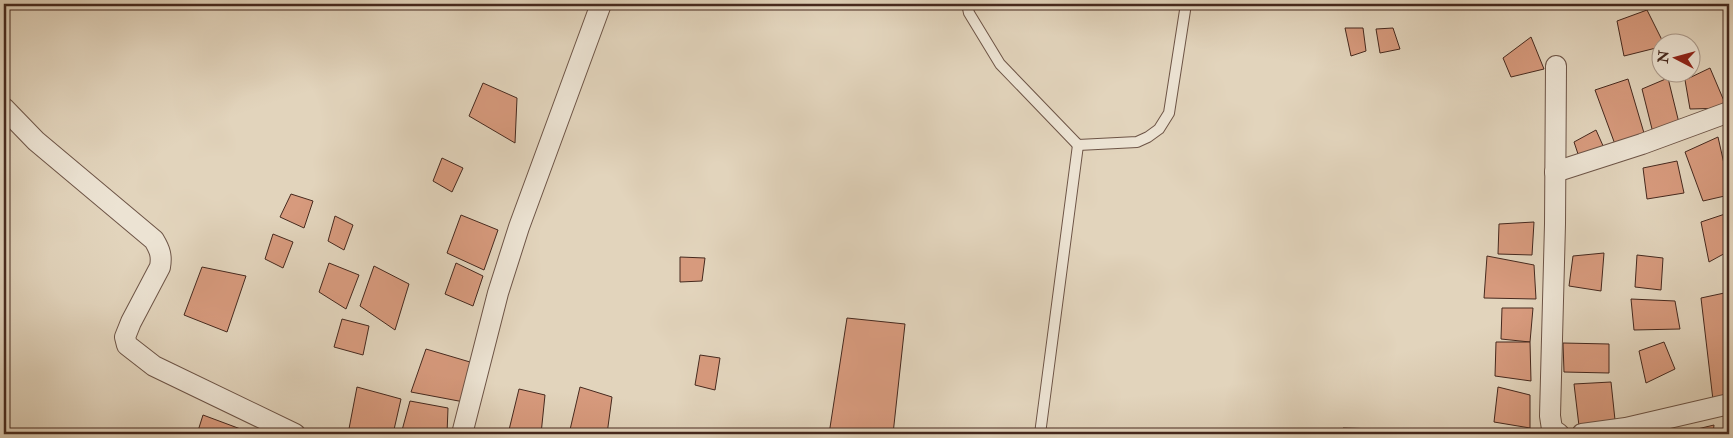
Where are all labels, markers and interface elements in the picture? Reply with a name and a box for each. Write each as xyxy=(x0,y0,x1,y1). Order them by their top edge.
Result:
north arrow xyxy=(1650,32,1700,82)
text: N xyxy=(1654,49,1673,65)

